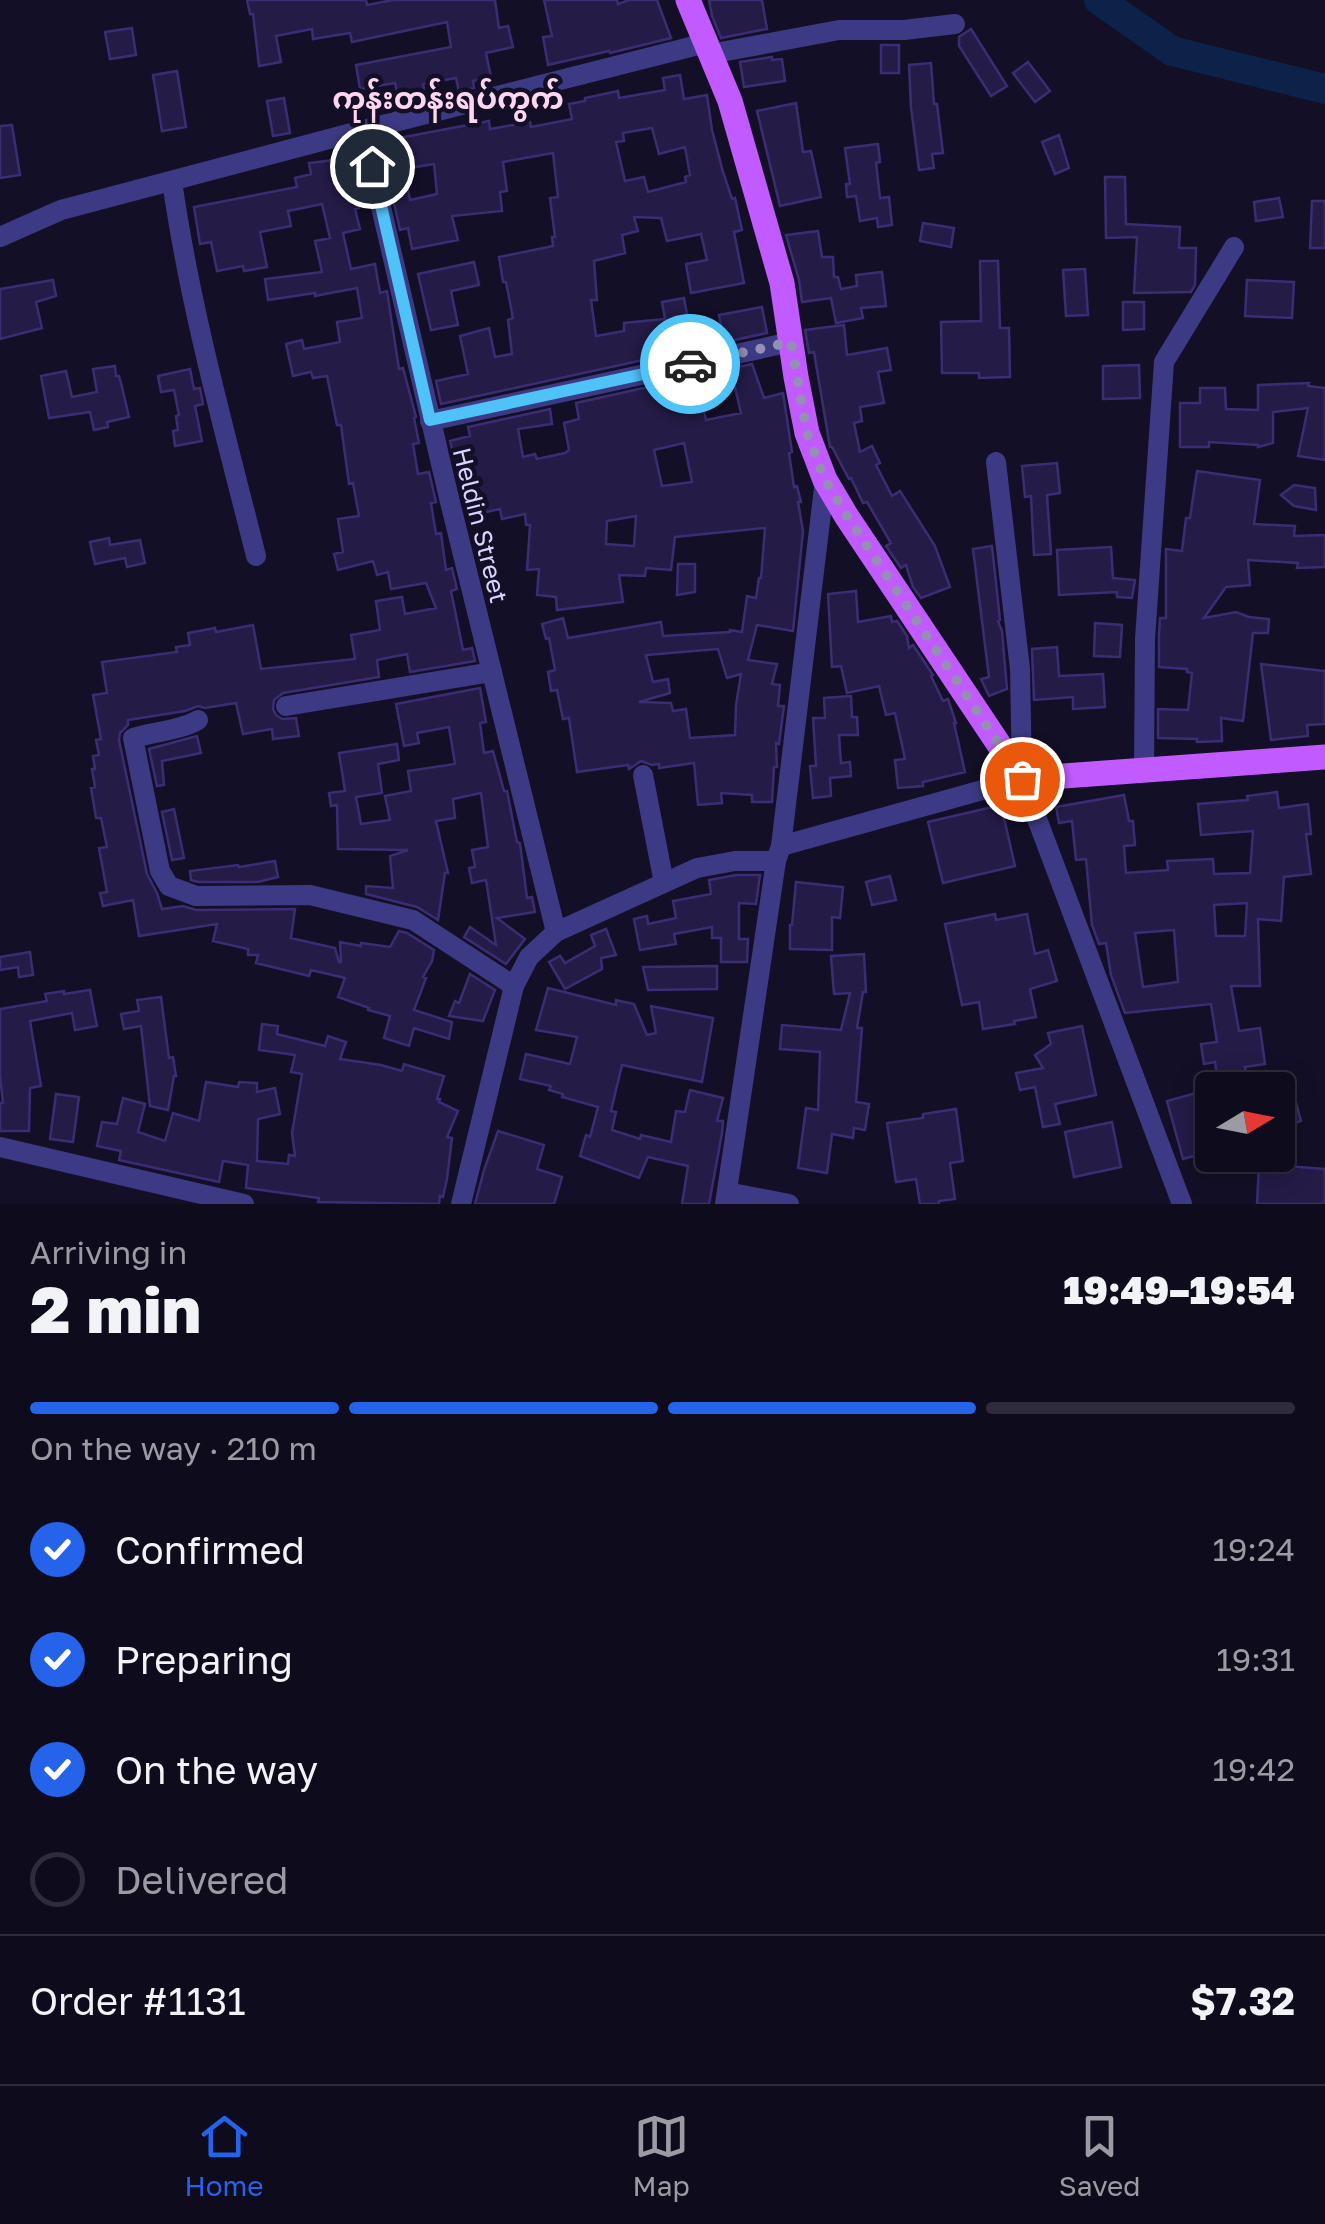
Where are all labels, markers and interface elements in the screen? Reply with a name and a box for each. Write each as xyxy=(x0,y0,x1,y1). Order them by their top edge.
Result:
district label: ကုန်းတန်းရပ်ကွက် xyxy=(332,78,564,123)
pin xyxy=(330,124,415,209)
icon: home xyxy=(345,139,400,194)
courier xyxy=(640,314,740,414)
icon: car xyxy=(663,337,718,392)
street label: Heldin Street xyxy=(447,444,515,606)
pin xyxy=(980,737,1065,822)
icon: bag xyxy=(995,752,1050,807)
north arrow xyxy=(1195,1072,1295,1172)
map controls xyxy=(1195,1072,1295,1172)
text: Arriving in xyxy=(30,1233,187,1271)
text: 19:49–19:54 xyxy=(1063,1267,1295,1312)
text: 2 min xyxy=(30,1269,201,1347)
text: On the way · 210 m xyxy=(30,1429,317,1467)
icon: check xyxy=(30,1522,85,1577)
text: Confirmed xyxy=(115,1527,305,1572)
text: 19:24 xyxy=(1212,1530,1295,1568)
icon: check xyxy=(30,1632,85,1687)
text: Preparing xyxy=(115,1637,293,1682)
text: 19:31 xyxy=(1216,1640,1295,1678)
icon: check xyxy=(30,1742,85,1797)
text: On the way xyxy=(115,1747,318,1792)
text: 19:42 xyxy=(1212,1750,1295,1788)
text: Delivered xyxy=(115,1857,288,1902)
text: Order #1131 xyxy=(30,1978,246,2023)
text: $7.32 xyxy=(1190,1978,1295,2023)
tab: Home xyxy=(185,2109,264,2202)
tab: Map xyxy=(633,2109,690,2202)
tab: Saved xyxy=(1059,2109,1141,2202)

